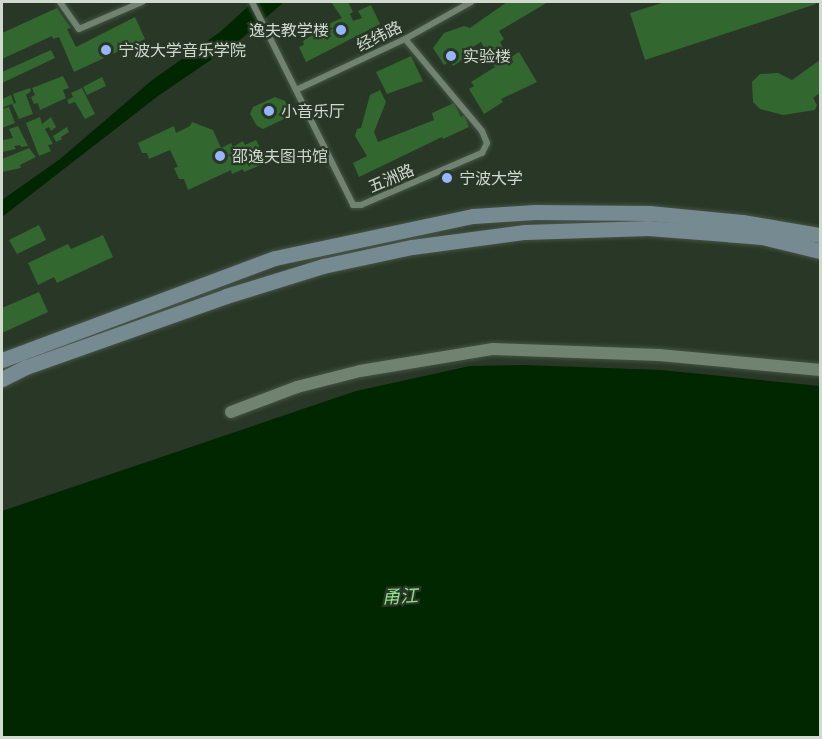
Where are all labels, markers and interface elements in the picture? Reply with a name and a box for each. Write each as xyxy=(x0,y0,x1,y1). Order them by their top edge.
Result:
street label: 经纬路 xyxy=(353,17,405,55)
place label: 逸夫教学楼 xyxy=(249,20,329,40)
marker: 逸夫教学楼 xyxy=(334,23,348,37)
place label: 宁波大学音乐学院 xyxy=(118,40,246,60)
marker: 宁波大学音乐学院 xyxy=(99,43,113,57)
place label: 实验楼 xyxy=(463,46,511,66)
marker: 实验楼 xyxy=(444,49,458,63)
place label: 小音乐厅 xyxy=(281,101,345,121)
marker: 小音乐厅 xyxy=(262,104,276,118)
place label: 邵逸夫图书馆 xyxy=(232,146,328,166)
marker: 邵逸夫图书馆 xyxy=(213,149,227,163)
street label: 五洲路 xyxy=(365,160,417,196)
place label: 宁波大学 xyxy=(459,168,523,188)
marker: 宁波大学 xyxy=(440,171,454,185)
water label: 甬江 xyxy=(381,584,419,608)

